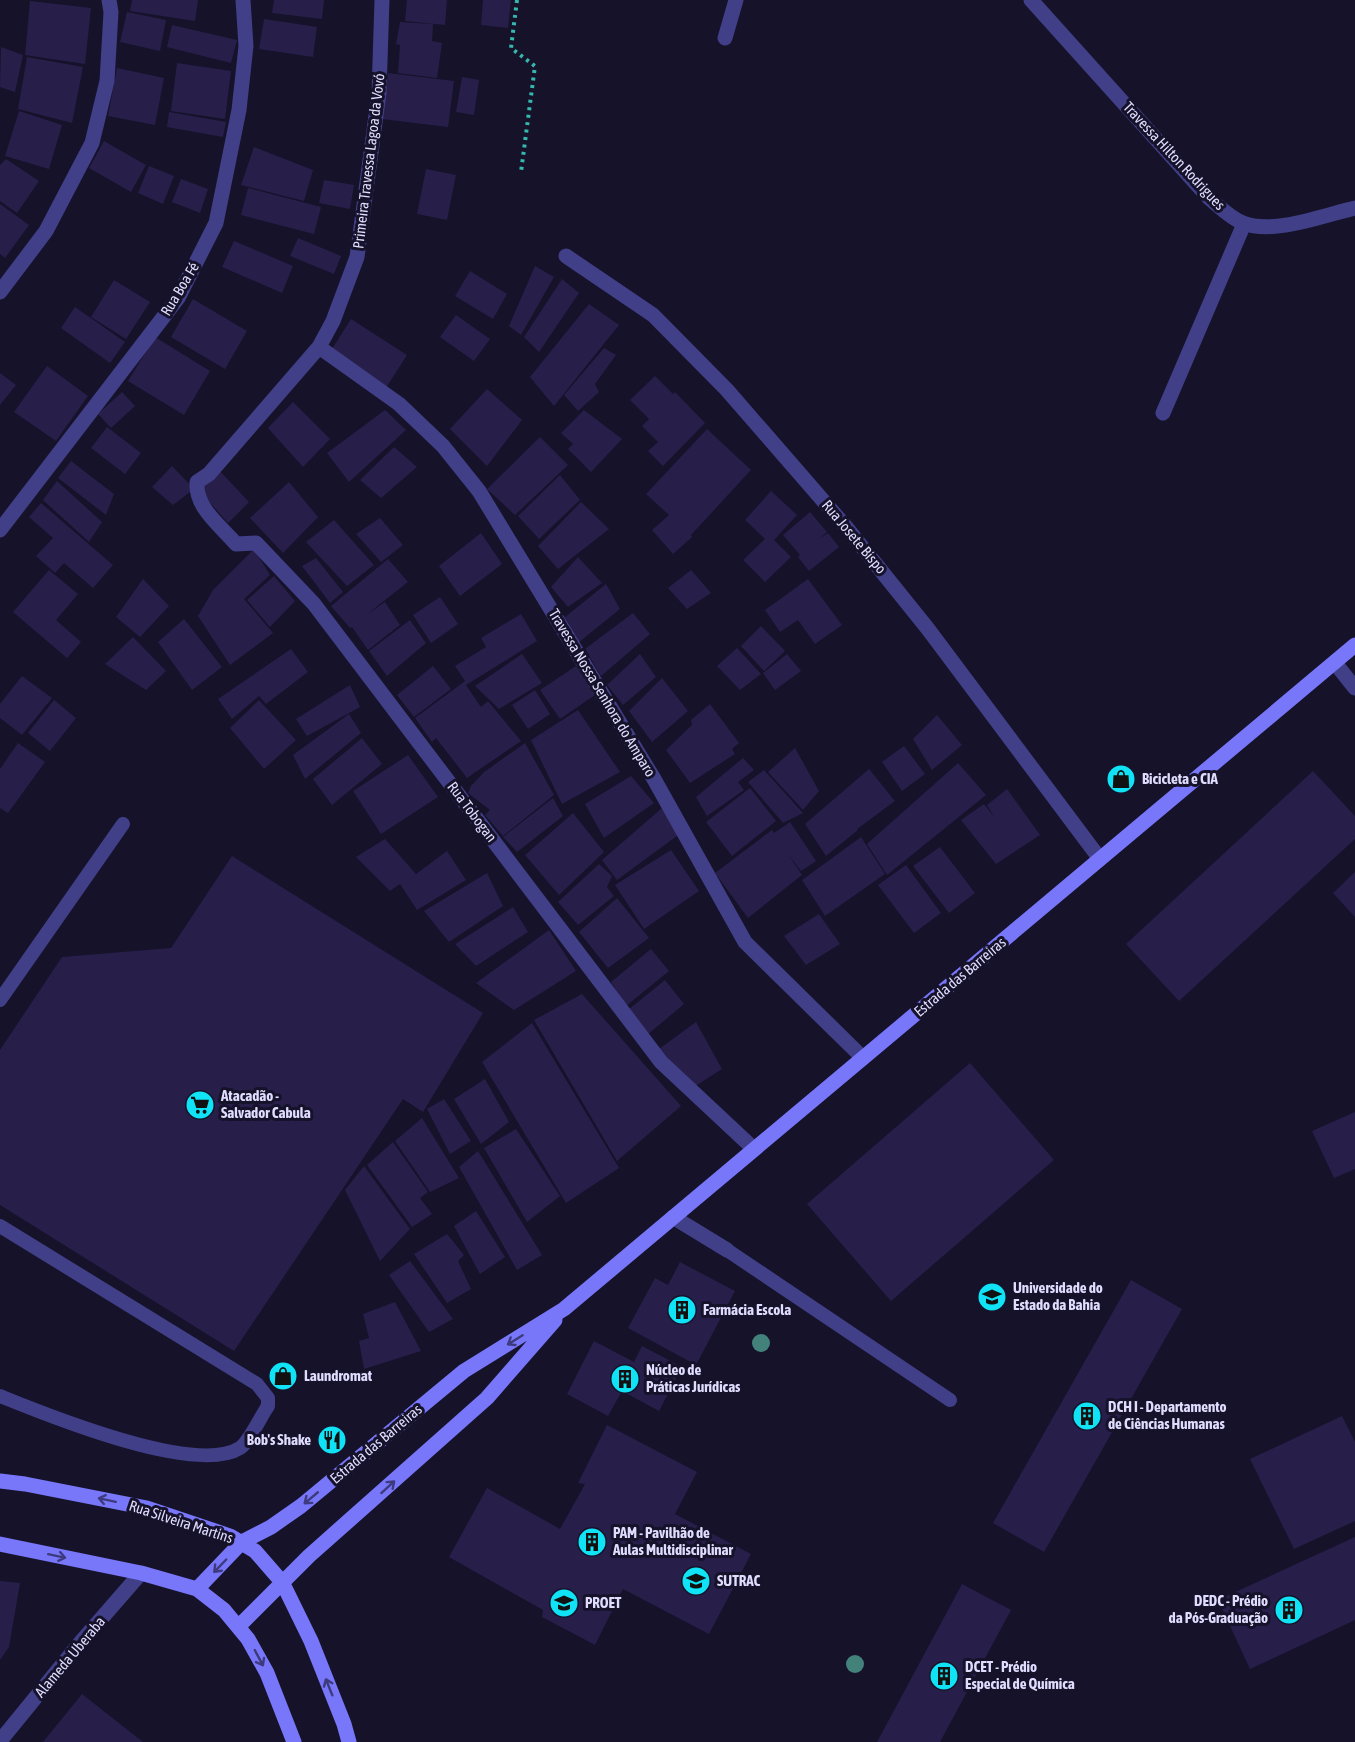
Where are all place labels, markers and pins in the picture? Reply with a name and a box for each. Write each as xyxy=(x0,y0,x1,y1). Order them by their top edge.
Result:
shop icon: Bicicleta e CIA xyxy=(1105,763,1137,795)
place label: Bicicleta e CIA xyxy=(1142,770,1219,787)
place label: Atacadão - Salvador Cabula xyxy=(220,1087,311,1121)
supermarket icon: Atacadão - Salvador Cabula xyxy=(184,1089,216,1121)
place label: Universidade do Estado da Bahia xyxy=(1013,1279,1103,1313)
school or university icon: Universidade do Estado da Bahia xyxy=(976,1281,1008,1313)
building icon: Farmácia Escola xyxy=(666,1294,698,1326)
place label: Farmácia Escola xyxy=(703,1301,791,1318)
shop icon: Laundromat xyxy=(267,1360,299,1392)
place label: Núcleo de Práticas Jurídicas xyxy=(646,1361,741,1395)
building icon: Núcleo de Práticas Jurídicas xyxy=(609,1363,641,1395)
place label: Laundromat xyxy=(304,1367,373,1384)
place label: DCH I - Departamento de Ciências Humanas xyxy=(1108,1398,1227,1432)
building icon: DCH I - Departamento de Ciências Humanas xyxy=(1071,1400,1103,1432)
restaurant icon: Bob's Shake xyxy=(316,1424,348,1456)
place label: Bob's Shake xyxy=(247,1431,311,1448)
place label: PAM - Pavilhão de Aulas Multidisciplinar xyxy=(612,1524,734,1558)
building icon: PAM - Pavilhão de Aulas Multidisciplinar xyxy=(576,1526,608,1558)
school or university icon: SUTRAC xyxy=(680,1565,712,1597)
place label: SUTRAC xyxy=(717,1572,761,1589)
school or university icon: PROET xyxy=(548,1587,580,1619)
place label: DEDC - Prédio da Pós-Graduação xyxy=(1169,1592,1268,1626)
place label: PROET xyxy=(585,1594,622,1611)
building icon: DEDC - Prédio da Pós-Graduação xyxy=(1273,1594,1305,1626)
place label: DCET - Prédio Especial de Química xyxy=(965,1658,1075,1692)
building icon: DCET - Prédio Especial de Química xyxy=(928,1660,960,1692)

